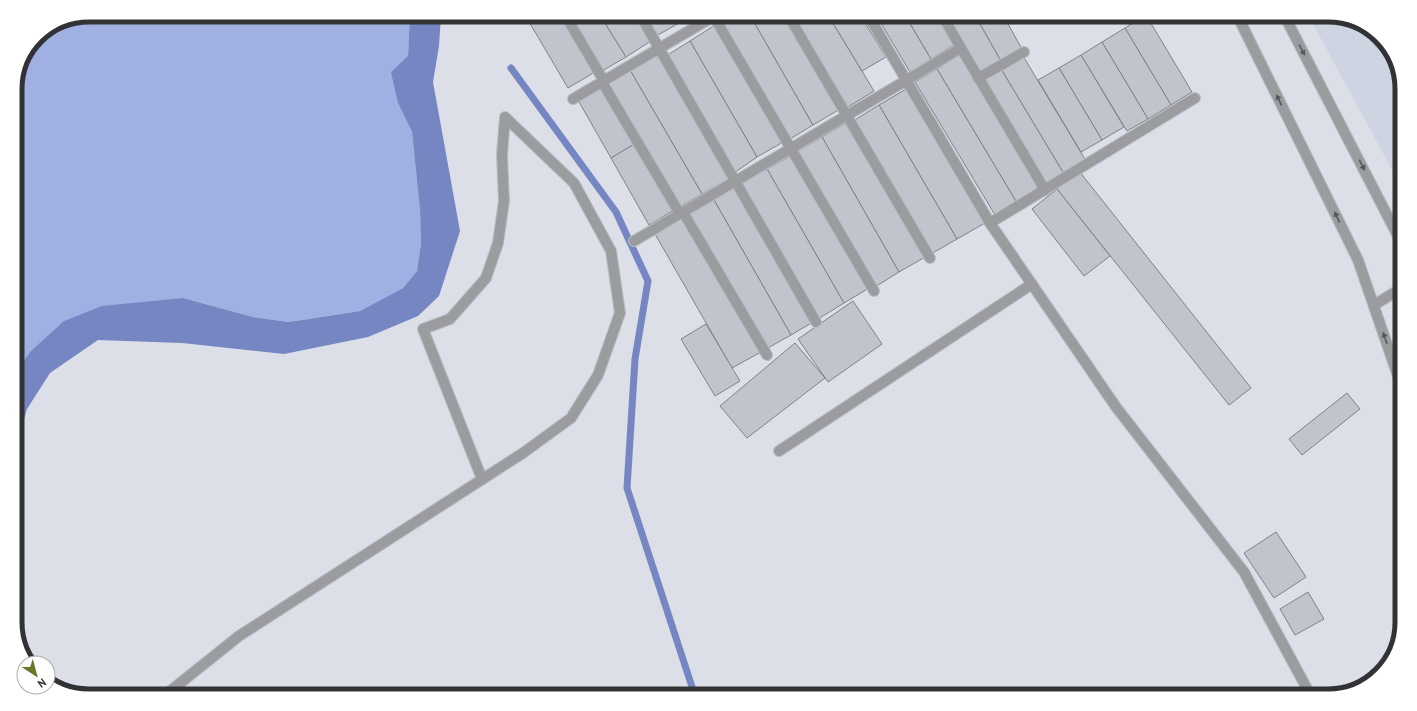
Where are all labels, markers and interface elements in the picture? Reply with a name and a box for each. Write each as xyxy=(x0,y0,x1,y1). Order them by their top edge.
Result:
one-way arrow xyxy=(1298,44,1305,55)
one-way arrow xyxy=(1276,95,1282,106)
one-way arrow xyxy=(1359,159,1365,171)
one-way arrow xyxy=(1334,211,1340,223)
one-way arrow xyxy=(1382,331,1388,343)
north arrow xyxy=(16,655,56,695)
text: N xyxy=(35,675,49,691)

